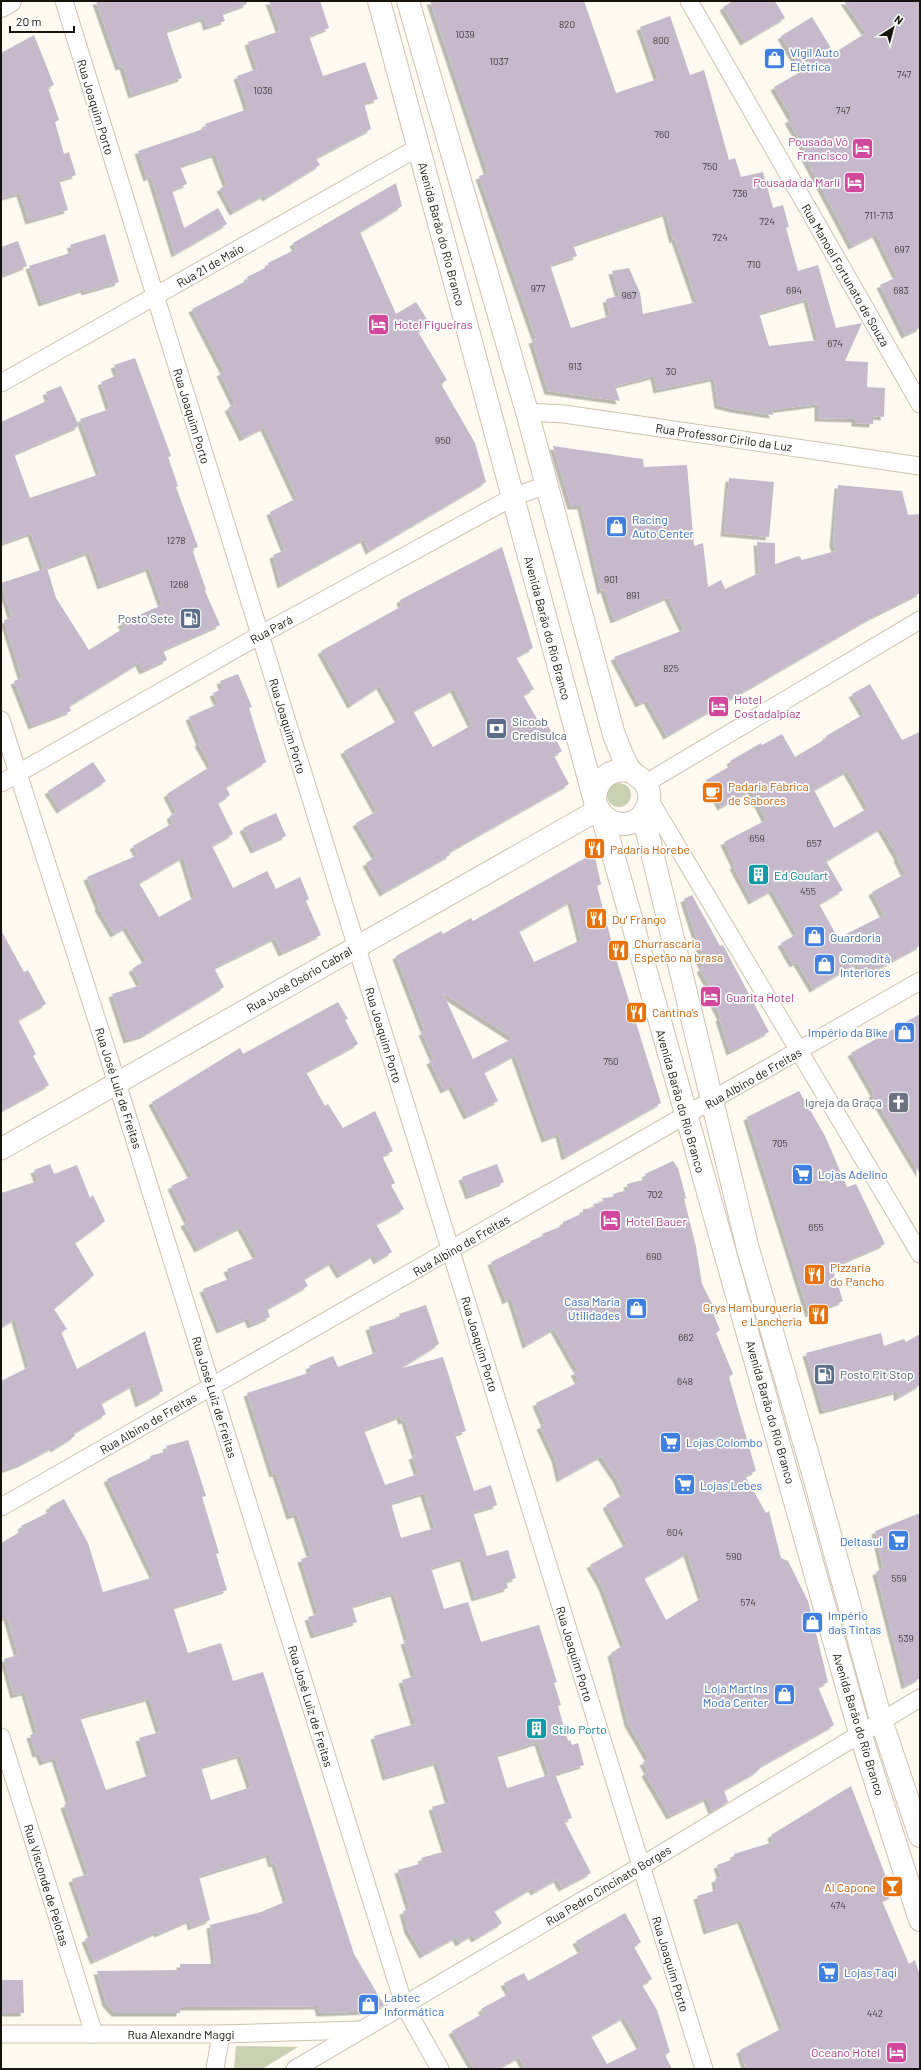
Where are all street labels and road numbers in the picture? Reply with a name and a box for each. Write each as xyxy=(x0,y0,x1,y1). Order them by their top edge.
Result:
street label: Rua Joaquim Porto xyxy=(75,58,117,156)
street label: Avenida Barão do Rio Branco xyxy=(416,161,468,307)
street label: Rua Manoel Fortunato de Souza xyxy=(799,201,893,349)
street label: Rua 21 de Maio xyxy=(174,240,246,290)
street label: Rua Joaquim Porto xyxy=(171,367,213,465)
street label: Rua Professor Cirilo da Luz xyxy=(655,420,793,454)
street label: Avenida Barão do Rio Branco xyxy=(522,555,574,701)
street label: Rua Pará xyxy=(247,612,295,646)
street label: Rua Joaquim Porto xyxy=(267,677,309,775)
street label: Rua José Osório Cabral xyxy=(244,943,354,1015)
street label: Rua Joaquim Porto xyxy=(363,986,405,1084)
street label: Rua José Luiz de Freitas xyxy=(93,1026,145,1151)
street label: Avenida Barão do Rio Branco xyxy=(654,1028,708,1174)
street label: Rua Albino de Freitas xyxy=(702,1044,804,1111)
street label: Rua Albino de Freitas xyxy=(410,1211,512,1278)
street label: Rua Joaquim Porto xyxy=(459,1295,501,1393)
street label: Rua José Luiz de Freitas xyxy=(190,1334,240,1460)
street label: Avenida Barão do Rio Branco xyxy=(744,1339,798,1485)
street label: Rua Albino de Freitas xyxy=(97,1389,199,1456)
street label: Rua Joaquim Porto xyxy=(554,1605,596,1703)
street label: Rua José Luiz de Freitas xyxy=(286,1643,336,1769)
street label: Avenida Barão do Rio Branco xyxy=(831,1651,887,1797)
street label: Rua Visconde de Pelotas xyxy=(22,1822,72,1948)
street label: Rua Pedro Cincinato Borges xyxy=(543,1842,673,1928)
street label: Rua Joaquim Porto xyxy=(650,1915,692,2013)
street label: Rua Alexandre Maggi xyxy=(127,2027,235,2041)

